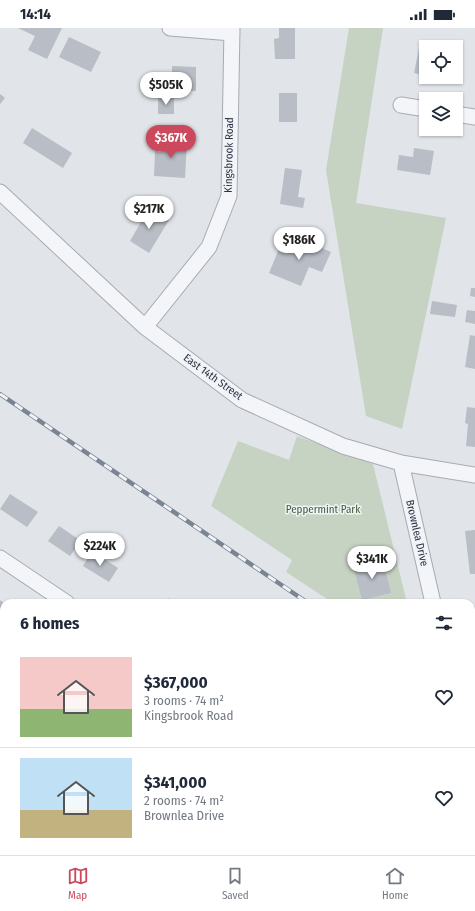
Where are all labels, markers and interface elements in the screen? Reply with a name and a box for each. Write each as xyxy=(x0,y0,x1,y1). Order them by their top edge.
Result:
text: 14:14 xyxy=(20,5,51,23)
map controls xyxy=(419,40,463,136)
button: locate xyxy=(419,40,463,84)
pin: $505K xyxy=(138,72,194,106)
text: $505K xyxy=(149,77,183,92)
button: layers xyxy=(419,92,463,136)
street label: Kingsbrook Road xyxy=(222,117,236,193)
pin: $367K xyxy=(143,125,199,159)
text: $367K xyxy=(155,130,187,145)
pin: $217K xyxy=(121,196,177,230)
text: $217K xyxy=(134,201,164,216)
pin: $186K xyxy=(271,227,327,261)
text: $186K xyxy=(283,232,315,247)
street label: East 14th Street xyxy=(181,351,245,403)
street label: Brownlea Drive xyxy=(403,499,431,567)
park label: Peppermint Park xyxy=(286,503,361,516)
pin: $224K xyxy=(72,533,128,567)
text: $224K xyxy=(84,538,116,553)
pin: $341K xyxy=(344,546,400,580)
text: $341K xyxy=(356,551,388,566)
icon: filters xyxy=(433,612,455,634)
text: 6 homes xyxy=(20,613,79,634)
text: $367,000 xyxy=(144,672,208,693)
icon: home xyxy=(52,673,100,721)
icon: heart xyxy=(433,686,455,708)
text: 3 rooms · 74 m² xyxy=(144,693,224,708)
text: Kingsbrook Road xyxy=(144,708,233,723)
text: $341,000 xyxy=(144,772,207,793)
icon: home xyxy=(52,774,100,822)
icon: heart xyxy=(433,787,455,809)
text: 2 rooms · 74 m² xyxy=(144,793,224,808)
text: Brownlea Drive xyxy=(144,808,224,823)
tab: Map xyxy=(67,865,89,902)
tab: Saved xyxy=(222,865,249,902)
tab: Home xyxy=(382,865,408,902)

